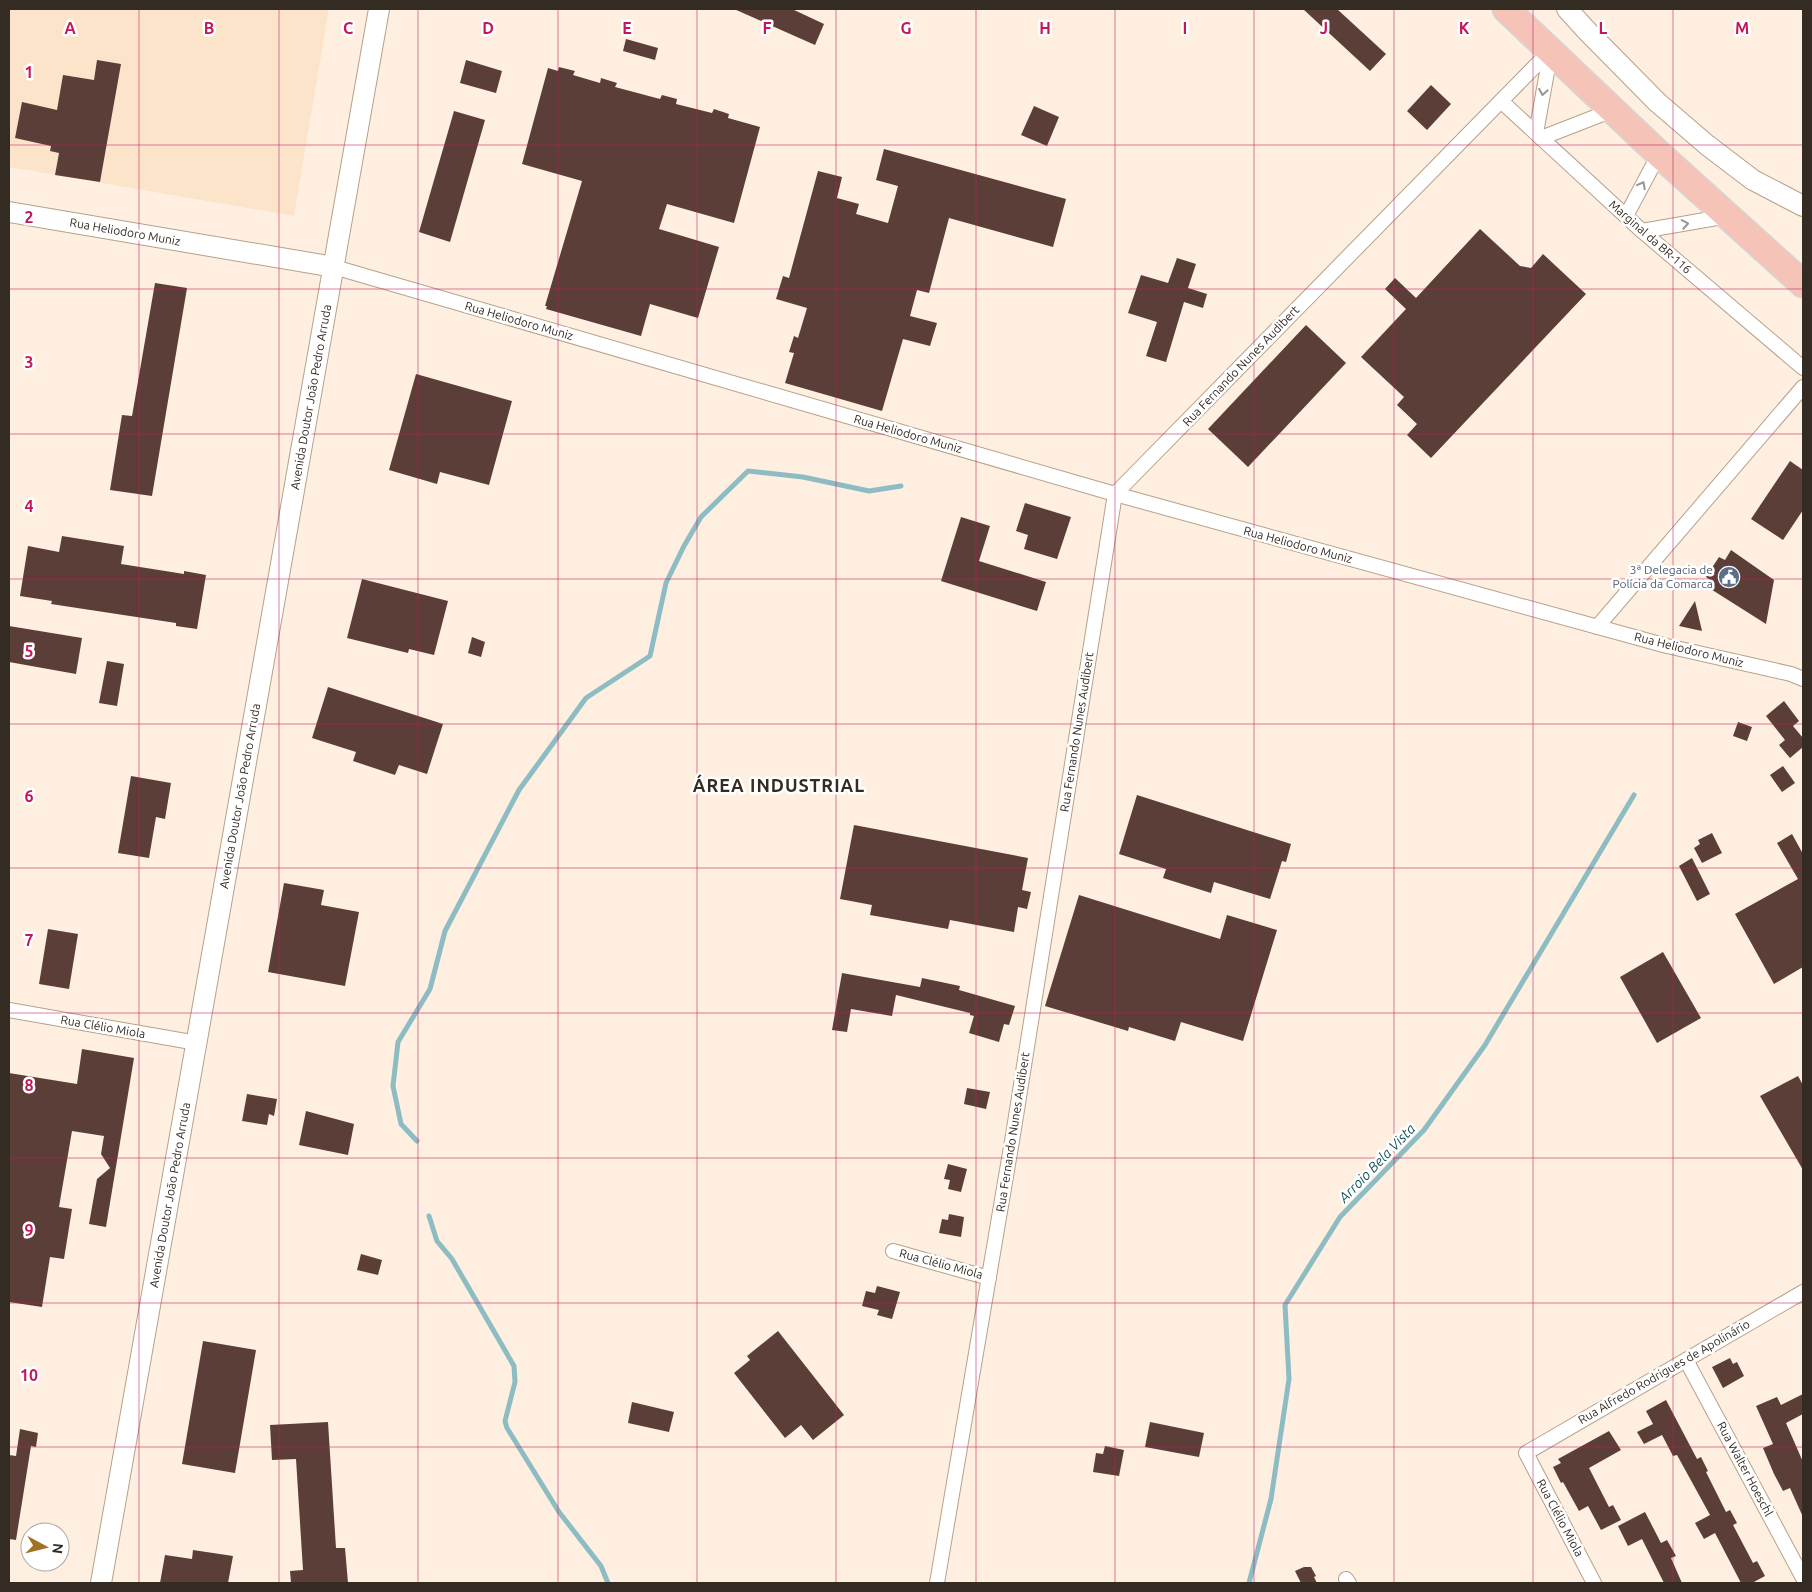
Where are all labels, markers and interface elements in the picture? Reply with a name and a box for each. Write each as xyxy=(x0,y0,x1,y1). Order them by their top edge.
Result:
text: A xyxy=(64,19,76,37)
text: B xyxy=(204,19,214,37)
text: C xyxy=(343,19,353,37)
text: D xyxy=(482,19,494,37)
text: E xyxy=(622,19,632,37)
text: F xyxy=(763,19,772,37)
text: G xyxy=(900,19,912,37)
text: H xyxy=(1039,19,1051,37)
text: I xyxy=(1183,19,1187,37)
text: J xyxy=(1320,19,1328,37)
text: K xyxy=(1459,19,1470,37)
text: L xyxy=(1599,19,1608,37)
text: M xyxy=(1735,19,1749,37)
text: 1 xyxy=(24,63,34,81)
one-way arrow xyxy=(1539,88,1549,96)
one-way arrow xyxy=(1636,181,1646,190)
street label: Marginal da BR-116 xyxy=(1607,197,1694,276)
text: 2 xyxy=(24,208,34,226)
street label: Rua Heliodoro Muniz xyxy=(69,215,182,248)
one-way arrow xyxy=(1681,219,1690,229)
street label: Rua Heliodoro Muniz xyxy=(463,299,575,342)
street label: Avenida Doutor João Pedro Arruda xyxy=(288,303,333,491)
street label: Rua Fernando Nunes Audibert xyxy=(1180,303,1302,428)
text: 3 xyxy=(24,353,34,371)
street label: Rua Heliodoro Muniz xyxy=(852,412,964,455)
text: 4 xyxy=(24,497,34,515)
street label: Rua Heliodoro Muniz xyxy=(1242,524,1354,565)
place label: 3ª Delegacia de Polícia da Comarca xyxy=(1612,563,1713,590)
public building icon: 3ª Delegacia de Polícia da Comarca xyxy=(1717,565,1741,589)
street label: Rua Heliodoro Muniz xyxy=(1633,630,1746,670)
text: 5 xyxy=(24,642,34,660)
street label: Rua Fernando Nunes Audibert xyxy=(1057,651,1096,813)
street label: Avenida Doutor João Pedro Arruda xyxy=(217,702,262,890)
district label: ÁREA INDUSTRIAL xyxy=(693,774,865,795)
text: 6 xyxy=(24,787,34,805)
text: 7 xyxy=(24,931,34,949)
street label: Rua Clélio Miola xyxy=(60,1013,147,1040)
street label: Rua Fernando Nunes Audibert xyxy=(993,1051,1032,1213)
text: 8 xyxy=(24,1076,34,1094)
street label: Avenida Doutor João Pedro Arruda xyxy=(147,1101,192,1289)
water label: Arroio Bela Vista xyxy=(1335,1120,1419,1206)
text: 9 xyxy=(24,1221,34,1239)
street label: Rua Clélio Miola xyxy=(898,1246,984,1281)
street label: Rua Alfredo Rodrigues de Apolinário xyxy=(1576,1317,1752,1426)
text: 10 xyxy=(20,1366,38,1384)
street label: Rua Walter Hoeschl xyxy=(1715,1419,1776,1518)
street label: Rua Clélio Miola xyxy=(1535,1477,1586,1559)
north arrow xyxy=(20,1522,70,1572)
text: N xyxy=(49,1542,66,1555)

